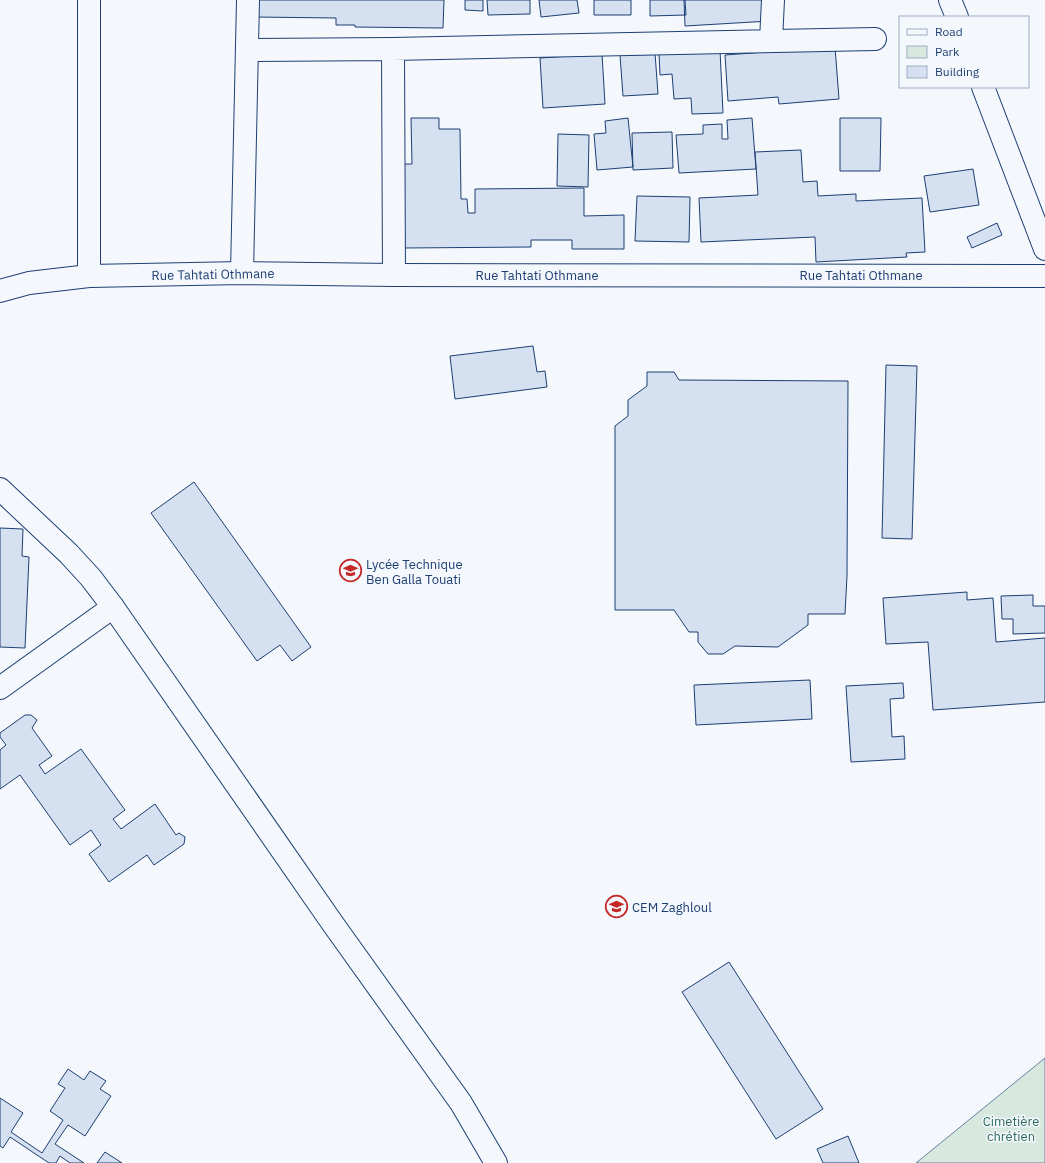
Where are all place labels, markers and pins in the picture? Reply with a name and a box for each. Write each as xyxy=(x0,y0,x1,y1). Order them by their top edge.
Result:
place label: Lycée Technique Ben Galla Touati xyxy=(366,556,463,588)
school or university icon: Lycée Technique Ben Galla Touati xyxy=(338,558,364,584)
school or university icon: CEM Zaghloul xyxy=(604,894,630,920)
place label: CEM Zaghloul xyxy=(632,899,712,916)

